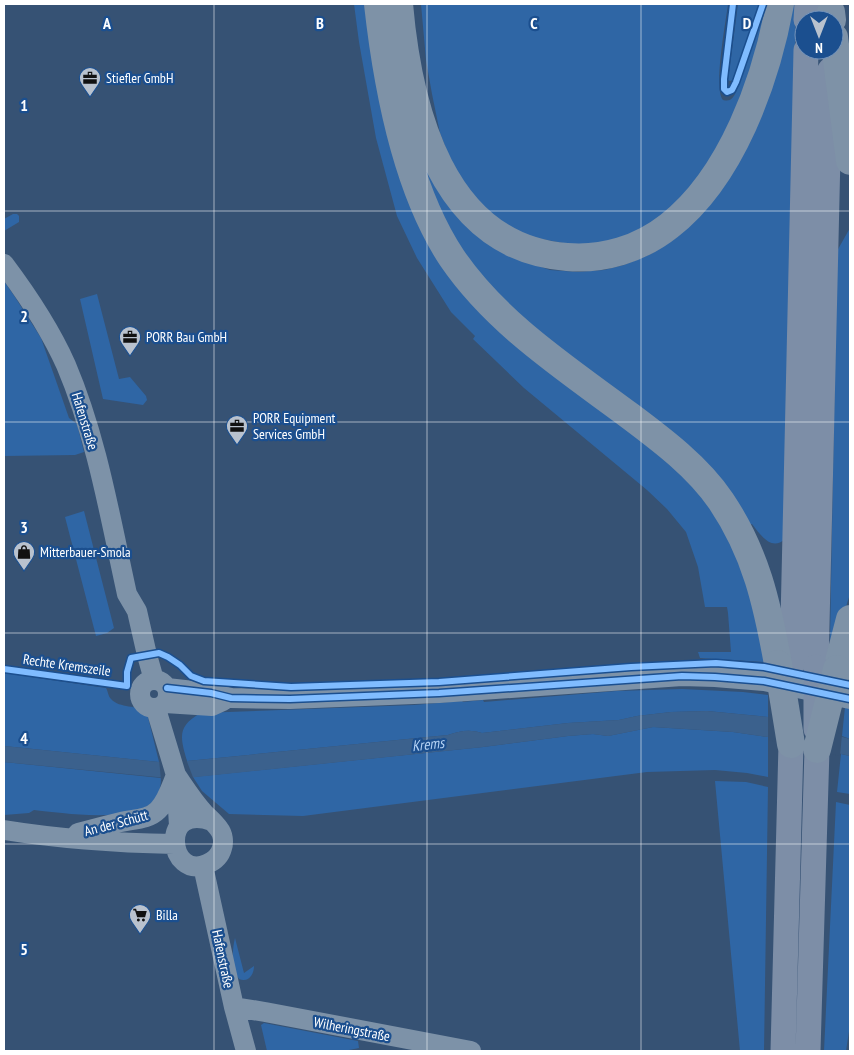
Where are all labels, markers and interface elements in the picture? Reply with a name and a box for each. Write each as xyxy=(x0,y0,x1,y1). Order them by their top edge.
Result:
north arrow xyxy=(794,10,844,60)
text: A xyxy=(102,13,112,33)
text: B xyxy=(316,13,324,33)
text: C xyxy=(530,13,538,33)
text: D xyxy=(743,13,752,33)
text: N xyxy=(815,39,823,57)
office icon: Stiefler GmbH xyxy=(78,66,102,97)
place label: Stiefler GmbH xyxy=(106,69,173,87)
text: 1 xyxy=(20,95,28,115)
text: 2 xyxy=(20,306,28,326)
office icon: PORR Bau GmbH xyxy=(118,325,142,356)
place label: PORR Bau GmbH xyxy=(146,328,227,346)
street label: Hafenstraße xyxy=(68,390,102,452)
place label: PORR Equipment Services GmbH xyxy=(253,409,336,443)
office icon: PORR Equipment Services GmbH xyxy=(225,414,249,445)
text: 3 xyxy=(20,517,28,537)
shop icon: Mitterbauer-Smola xyxy=(12,540,36,571)
place label: Mitterbauer-Smola xyxy=(40,543,131,561)
street label: Rechte Kremszeile xyxy=(22,650,112,680)
text: 4 xyxy=(20,728,28,748)
water label: Krems xyxy=(411,733,447,755)
street label: An der Schütt xyxy=(82,806,150,840)
supermarket icon: Billa xyxy=(128,903,152,934)
place label: Billa xyxy=(156,906,178,924)
street label: Hafenstraße xyxy=(208,928,238,990)
text: 5 xyxy=(20,939,28,959)
street label: Wilheringstraße xyxy=(312,1013,392,1045)

